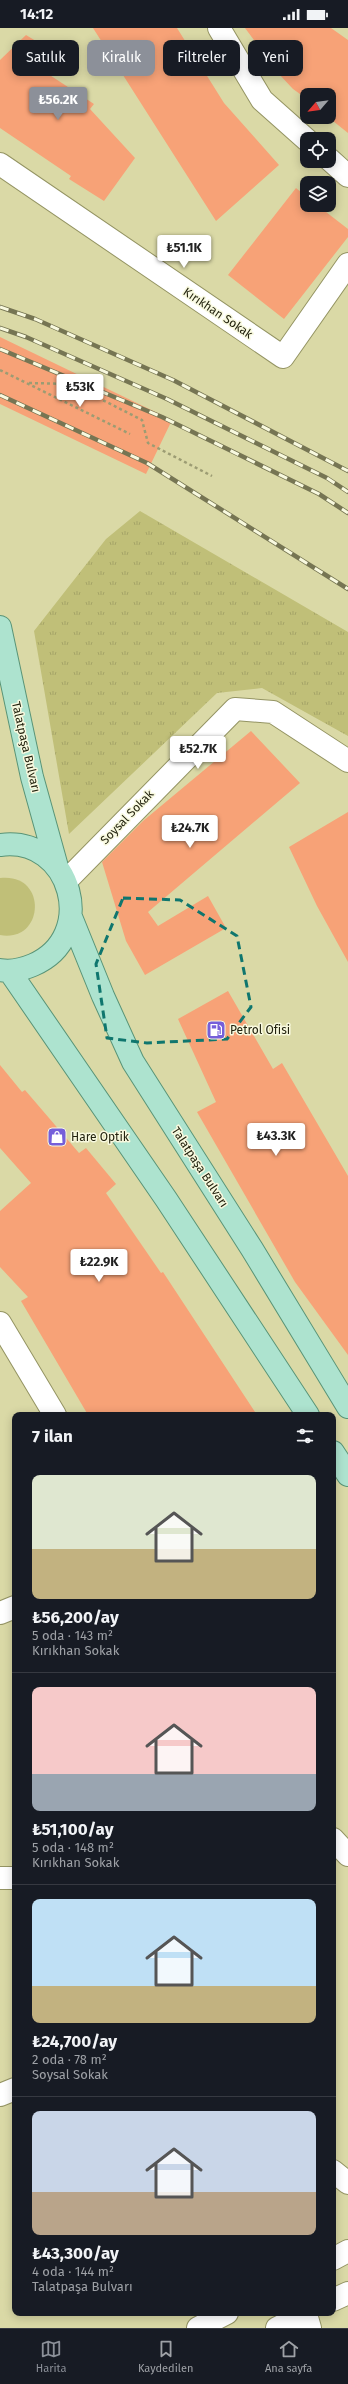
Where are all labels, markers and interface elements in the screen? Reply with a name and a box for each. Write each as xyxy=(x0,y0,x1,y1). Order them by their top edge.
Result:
text: 14:12 xyxy=(20,5,53,23)
chip: Satılık xyxy=(12,40,79,76)
chip: Kiralık xyxy=(87,40,155,76)
chip: Filtreler xyxy=(163,40,240,76)
chip: Yeni xyxy=(248,40,303,76)
pin: ₺56.2K xyxy=(25,87,91,121)
north arrow xyxy=(300,88,336,124)
map controls xyxy=(300,88,336,212)
text: ₺56.2K xyxy=(38,92,78,107)
button: locate xyxy=(300,132,336,168)
button: layers xyxy=(300,176,336,212)
pin: ₺51.1K xyxy=(151,235,217,269)
text: ₺51.1K xyxy=(166,240,202,255)
street label: Kırıkhan Sokak xyxy=(181,285,256,342)
pin: ₺53K xyxy=(56,374,104,408)
text: ₺53K xyxy=(65,379,95,394)
street label: Talatpaşa Bulvarı xyxy=(9,700,43,794)
pin: ₺52.7K xyxy=(165,736,231,770)
text: ₺52.7K xyxy=(179,741,217,756)
street label: Soysal Sokak xyxy=(98,786,157,847)
pin: ₺24.7K xyxy=(157,815,223,849)
text: ₺24.7K xyxy=(171,820,209,835)
fuel station icon: Petrol Ofisi xyxy=(205,1019,227,1041)
place label: Petrol Ofisi xyxy=(230,1023,290,1037)
pin: ₺43.3K xyxy=(243,1123,309,1157)
street label: Talatpaşa Bulvarı xyxy=(169,1124,231,1210)
shop icon: Hare Optik xyxy=(46,1126,68,1148)
text: ₺43.3K xyxy=(256,1128,296,1143)
place label: Hare Optik xyxy=(71,1130,130,1144)
pin: ₺22.9K xyxy=(66,1249,132,1283)
text: ₺22.9K xyxy=(79,1254,119,1269)
icon: filters xyxy=(294,1425,316,1447)
text: 7 ilan xyxy=(32,1426,73,1447)
icon: home xyxy=(138,1501,210,1573)
text: ₺56,200/ay xyxy=(32,1607,119,1628)
text: 5 oda · 143 m² xyxy=(32,1628,113,1643)
text: Kırıkhan Sokak xyxy=(32,1643,119,1658)
icon: home xyxy=(138,1713,210,1785)
text: ₺51,100/ay xyxy=(32,1819,113,1840)
text: 5 oda · 148 m² xyxy=(32,1840,114,1855)
text: Kırıkhan Sokak xyxy=(32,1855,119,1870)
icon: home xyxy=(138,1925,210,1997)
text: ₺24,700/ay xyxy=(32,2031,117,2052)
text: 2 oda · 78 m² xyxy=(32,2052,107,2067)
text: Soysal Sokak xyxy=(32,2067,108,2082)
icon: home xyxy=(138,2137,210,2209)
text: ₺43,300/ay xyxy=(32,2243,119,2264)
text: 4 oda · 144 m² xyxy=(32,2264,114,2279)
text: Talatpaşa Bulvarı xyxy=(32,2279,133,2294)
tab: Harita xyxy=(36,2338,66,2375)
tab: Kaydedilen xyxy=(138,2338,193,2375)
tab: Ana sayfa xyxy=(265,2338,312,2375)

